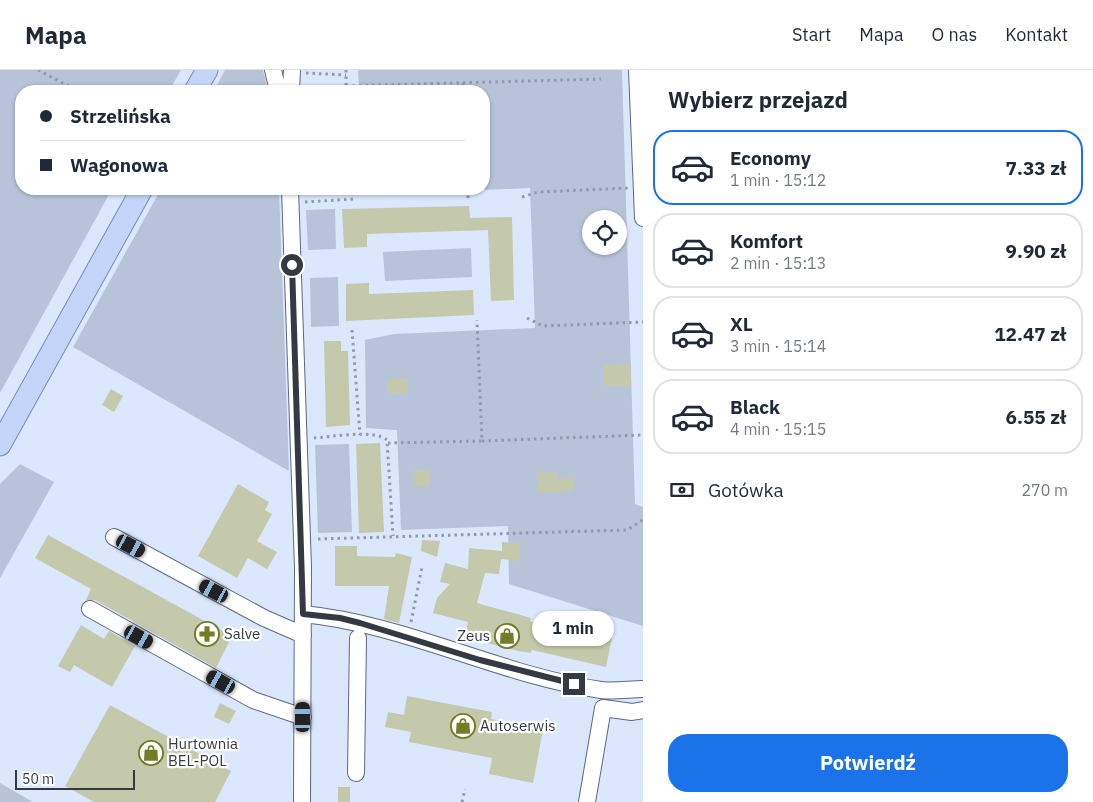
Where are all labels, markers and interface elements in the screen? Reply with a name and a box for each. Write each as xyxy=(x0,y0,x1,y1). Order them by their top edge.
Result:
text: Mapa xyxy=(25,19,87,51)
text: Start xyxy=(792,23,831,46)
text: Mapa xyxy=(859,23,904,46)
text: O nas xyxy=(932,23,977,46)
text: Kontakt xyxy=(1005,23,1068,46)
text: Wybierz przejazd xyxy=(668,85,848,114)
text: Strzelińska xyxy=(70,104,171,128)
icon: car xyxy=(670,145,715,190)
text: Economy xyxy=(730,146,811,170)
text: Wagonowa xyxy=(70,153,168,177)
text: 7.33 zł xyxy=(1006,156,1066,180)
text: 1 min · 15:12 xyxy=(730,170,826,190)
map controls xyxy=(582,210,627,255)
button: locate xyxy=(582,210,627,255)
icon: car xyxy=(670,228,715,273)
text: Komfort xyxy=(730,229,803,253)
text: 9.90 zł xyxy=(1006,239,1066,263)
text: 2 min · 15:13 xyxy=(730,253,826,273)
route start xyxy=(281,254,303,276)
icon: car xyxy=(670,311,715,356)
text: XL xyxy=(730,312,753,336)
text: 12.47 zł xyxy=(994,322,1066,346)
text: 3 min · 15:14 xyxy=(730,336,826,356)
icon: car xyxy=(670,394,715,439)
text: Black xyxy=(730,395,780,419)
text: 6.55 zł xyxy=(1006,405,1066,429)
text: 4 min · 15:15 xyxy=(730,419,826,439)
icon: cash xyxy=(668,476,696,504)
text: Gotówka xyxy=(708,478,784,502)
text: 270 m xyxy=(1021,480,1068,500)
car xyxy=(114,532,147,560)
car xyxy=(197,577,230,605)
callout: 1 min xyxy=(533,612,615,646)
text: 1 min xyxy=(552,618,594,638)
pharmacy icon: Salve xyxy=(194,621,220,647)
car xyxy=(122,623,155,651)
shop icon: Zeus xyxy=(494,623,520,649)
place label: Salve xyxy=(224,624,260,643)
place label: Zeus xyxy=(457,626,490,645)
car xyxy=(204,668,237,696)
route end xyxy=(563,673,585,695)
car xyxy=(295,702,310,732)
shop icon: Autoserwis xyxy=(450,713,476,739)
place label: Autoserwis xyxy=(480,716,555,735)
place label: Hurtownia BEL-POL xyxy=(168,734,238,770)
button: Potwierdź xyxy=(668,734,1068,792)
shop icon: Hurtownia BEL-POL xyxy=(138,740,164,766)
scale bar xyxy=(15,767,135,790)
text: 50 m xyxy=(22,770,54,788)

